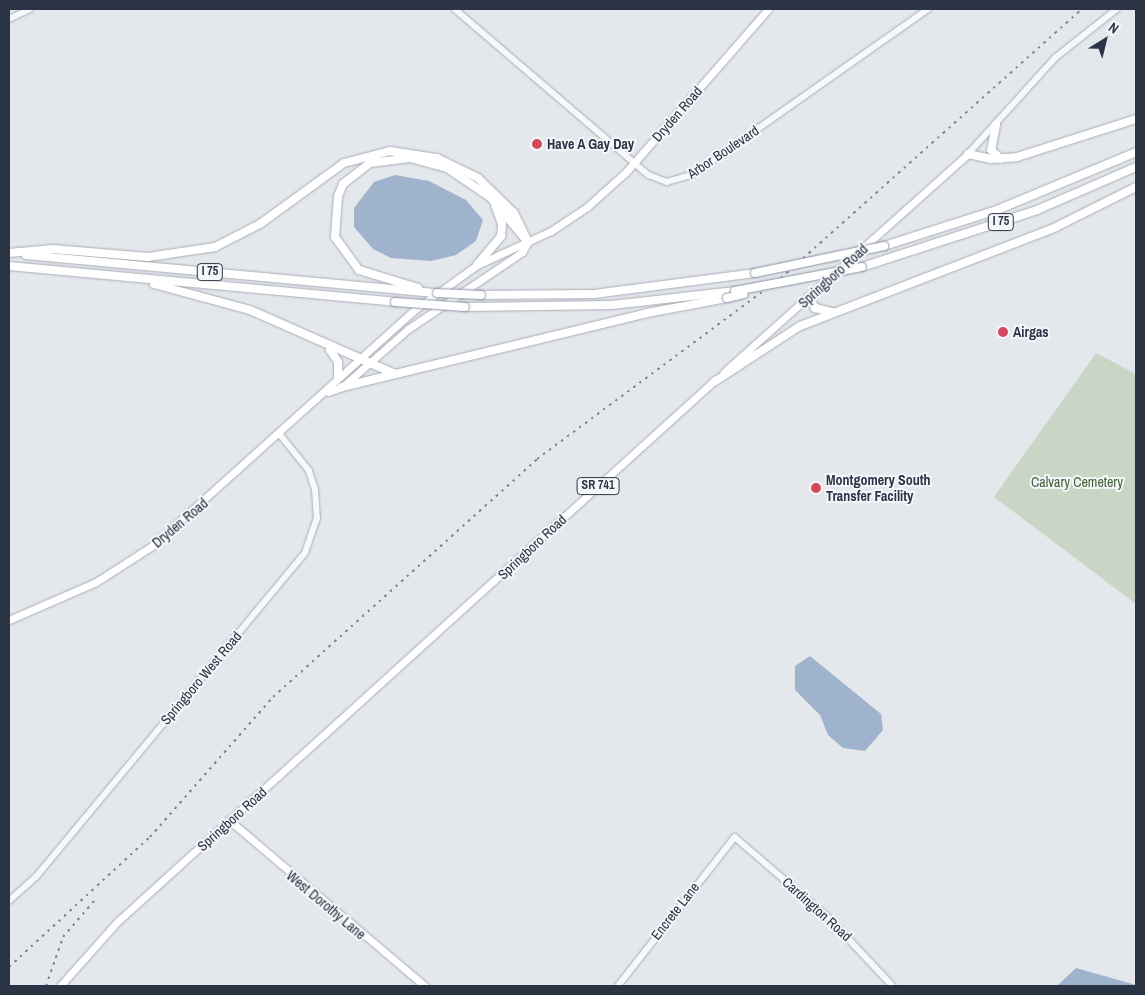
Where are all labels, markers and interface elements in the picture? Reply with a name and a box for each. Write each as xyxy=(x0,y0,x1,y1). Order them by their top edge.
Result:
north arrow xyxy=(1080,15,1130,65)
text: N xyxy=(1105,18,1122,38)
street label: Dryden Road xyxy=(648,83,706,145)
street label: Arbor Boulevard xyxy=(684,122,762,182)
place label: Have A Gay Day xyxy=(547,136,635,152)
marker: Have A Gay Day xyxy=(531,138,543,150)
road number: I 75 xyxy=(987,212,1015,232)
street label: Springboro Road xyxy=(795,241,871,311)
road number: I 75 xyxy=(196,262,224,282)
place label: Airgas xyxy=(1013,324,1049,340)
marker: Airgas xyxy=(997,326,1009,338)
place label: Montgomery South Transfer Facility xyxy=(826,472,931,504)
park label: Calvary Cemetery xyxy=(1031,474,1123,490)
road number: SR 741 xyxy=(576,476,620,496)
marker: Montgomery South Transfer Facility xyxy=(810,482,822,494)
street label: Dryden Road xyxy=(149,495,211,551)
street label: Springboro Road xyxy=(494,511,570,583)
street label: Springboro West Road xyxy=(157,628,245,728)
street label: Springboro Road xyxy=(194,784,270,854)
street label: West Dorothy Lane xyxy=(283,867,369,943)
street label: Cardington Road xyxy=(779,874,855,944)
street label: Encrete Lane xyxy=(647,879,703,943)

